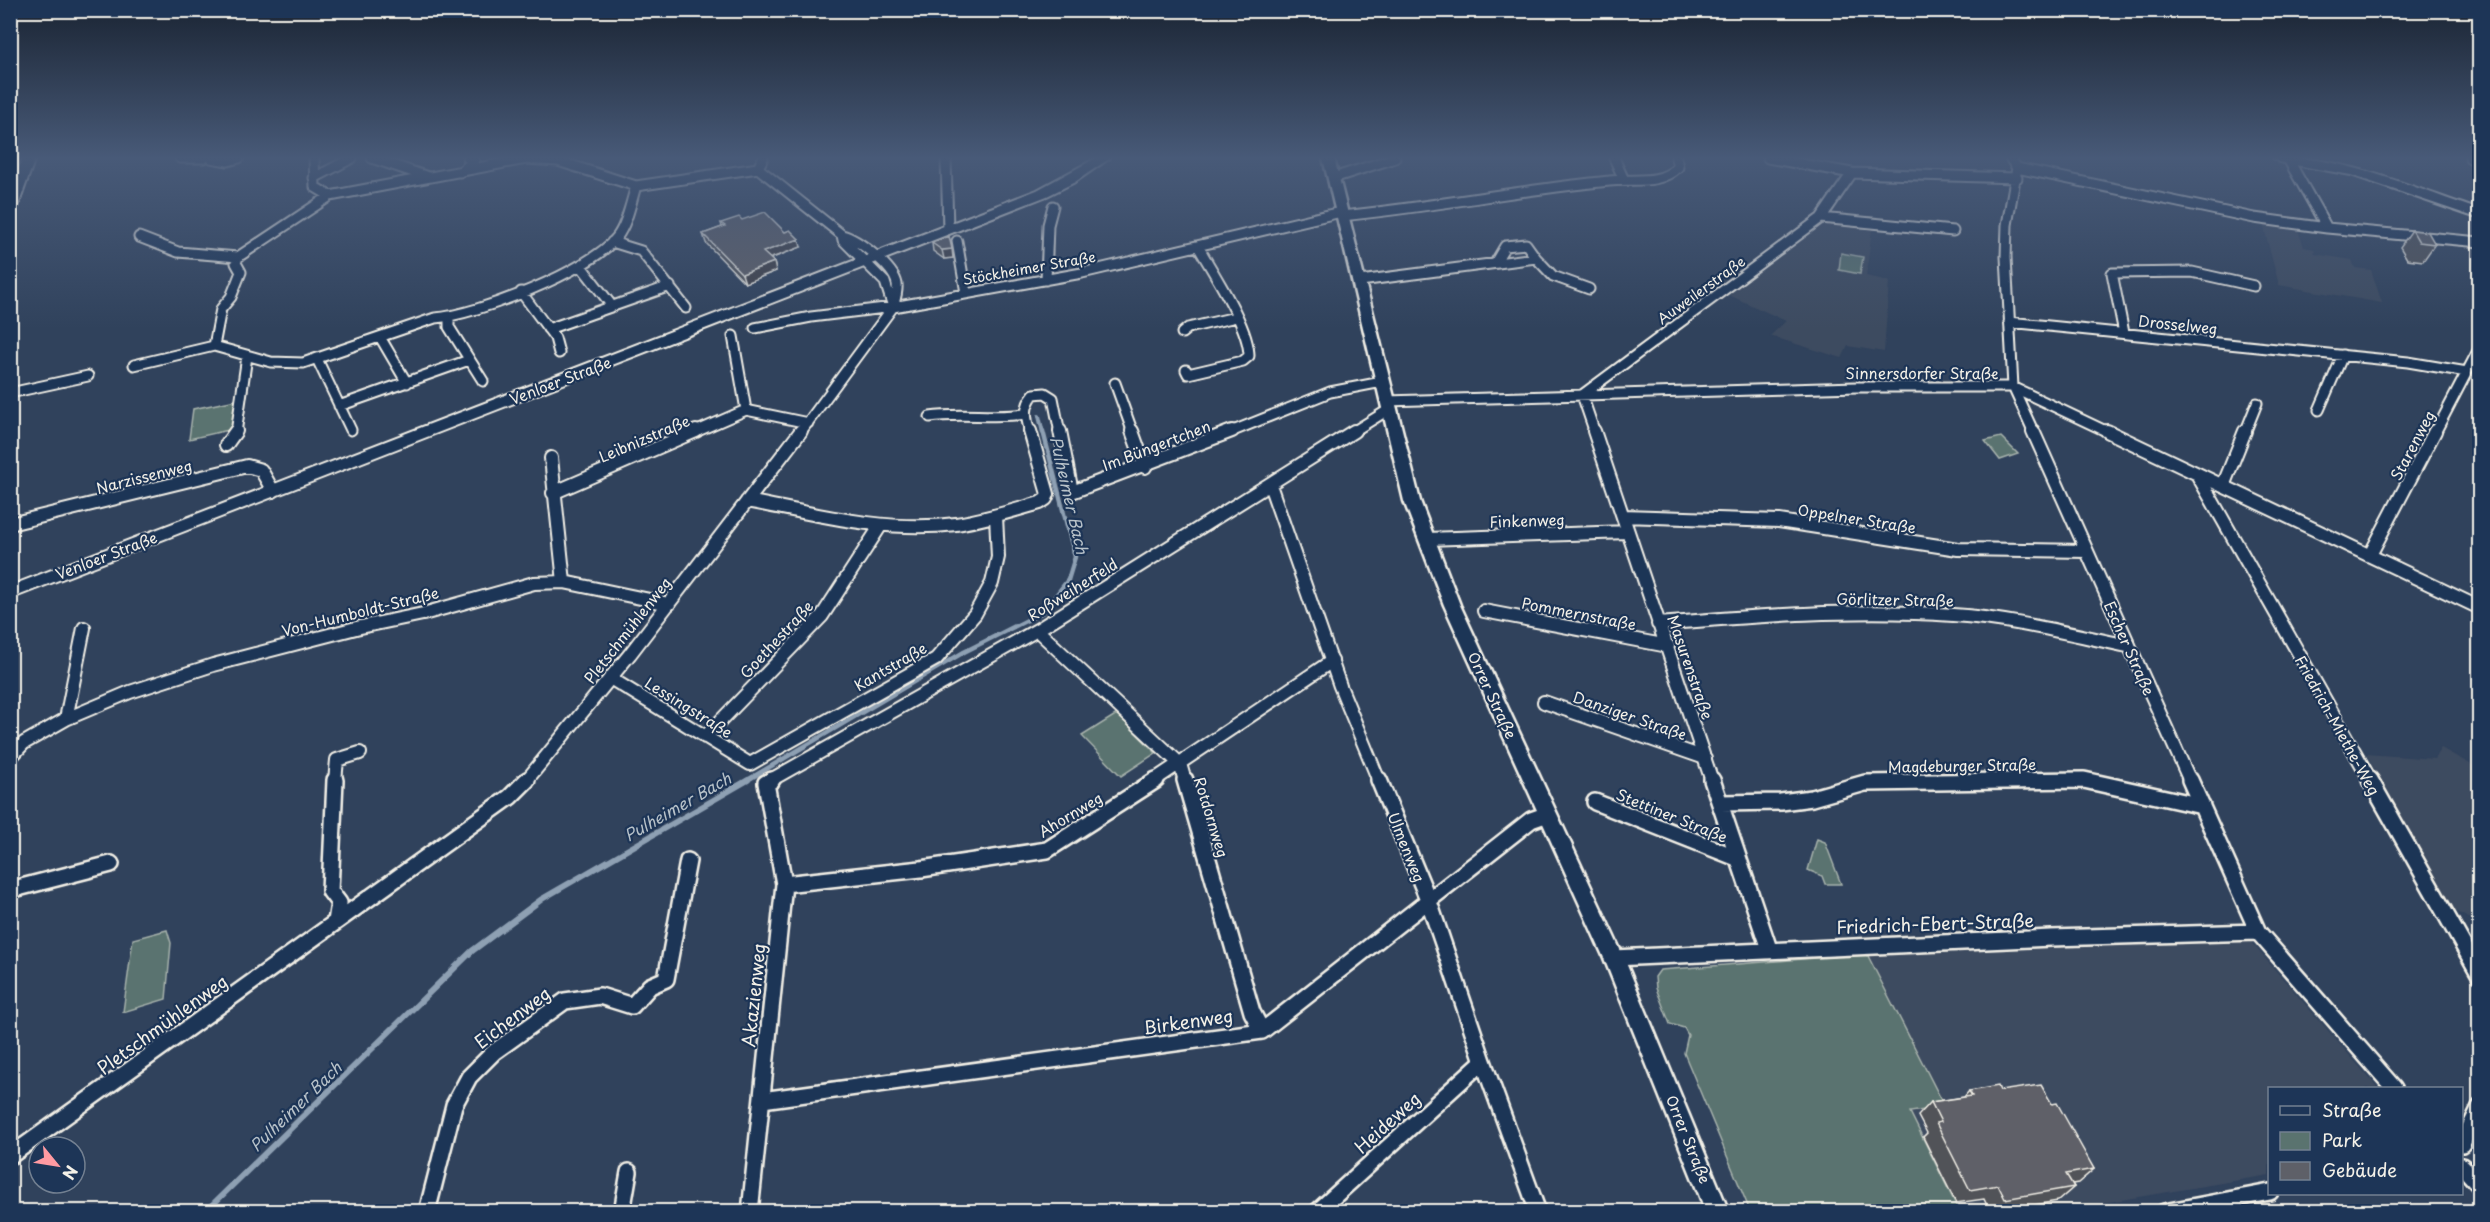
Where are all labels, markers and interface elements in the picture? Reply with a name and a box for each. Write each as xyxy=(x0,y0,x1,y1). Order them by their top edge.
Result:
street label: Stöckheimer Straße xyxy=(961,246,1097,290)
street label: Auweilerstraße xyxy=(1653,251,1749,329)
street label: Drosselweg xyxy=(2137,308,2219,340)
street label: Venloer Straße xyxy=(506,350,614,410)
street label: Sinnersdorfer Straße xyxy=(1846,361,1998,384)
street label: Starenweg xyxy=(2384,406,2440,484)
street label: Leibnizstraße xyxy=(595,408,693,468)
street label: Im Büngertchen xyxy=(1099,414,1213,476)
water label: Pulheimer Bach xyxy=(1045,434,1095,557)
street label: Narzissenweg xyxy=(94,453,194,499)
street label: Oppelner Straße xyxy=(1796,497,1918,539)
street label: Finkenweg xyxy=(1489,507,1565,533)
street label: Venloer Straße xyxy=(52,525,160,585)
street label: Roßweiherfeld xyxy=(1022,552,1122,626)
street label: Pletschmühlenweg xyxy=(578,572,676,688)
street label: Von-Humboldt-Straße xyxy=(279,580,441,642)
street label: Görlitzer Straße xyxy=(1836,586,1954,612)
street label: Pommernstraße xyxy=(1520,591,1638,635)
street label: Goethestraße xyxy=(734,595,818,683)
street label: Escher Straße xyxy=(2099,597,2161,699)
street label: Masurenstraße xyxy=(1662,612,1720,722)
street label: Kantstraße xyxy=(849,636,931,696)
street label: Orrer Straße xyxy=(1463,648,1523,742)
street label: Friedrich-Miethe-Weg xyxy=(2290,651,2386,799)
street label: Lessingstraße xyxy=(641,671,737,743)
street label: Danziger Straße xyxy=(1570,685,1690,745)
street label: Magdeburger Straße xyxy=(1888,752,2036,778)
water label: Pulheimer Bach xyxy=(619,765,736,846)
street label: Rotdornweg xyxy=(1189,774,1235,860)
street label: Stettiner Straße xyxy=(1613,782,1731,848)
street label: Ahornweg xyxy=(1033,786,1107,842)
street label: Ulmenweg xyxy=(1383,808,1431,886)
street label: Friedrich-Ebert-Straße xyxy=(1836,906,2034,940)
street label: Akazienweg xyxy=(734,942,772,1048)
street label: Pletschmühlenweg xyxy=(91,967,233,1081)
street label: Eichenweg xyxy=(468,979,556,1055)
street label: Birkenweg xyxy=(1141,1001,1235,1041)
water label: Pulheimer Bach xyxy=(243,1055,347,1156)
street label: Heideweg xyxy=(1348,1085,1426,1159)
legend xyxy=(2268,1087,2463,1195)
street label: Orrer Straße xyxy=(1661,1091,1717,1187)
text: Straße xyxy=(2322,1096,2382,1123)
text: Park xyxy=(2322,1126,2362,1153)
north arrow xyxy=(27,1135,87,1195)
text: Gebäude xyxy=(2322,1156,2397,1183)
text: N xyxy=(57,1162,84,1184)

